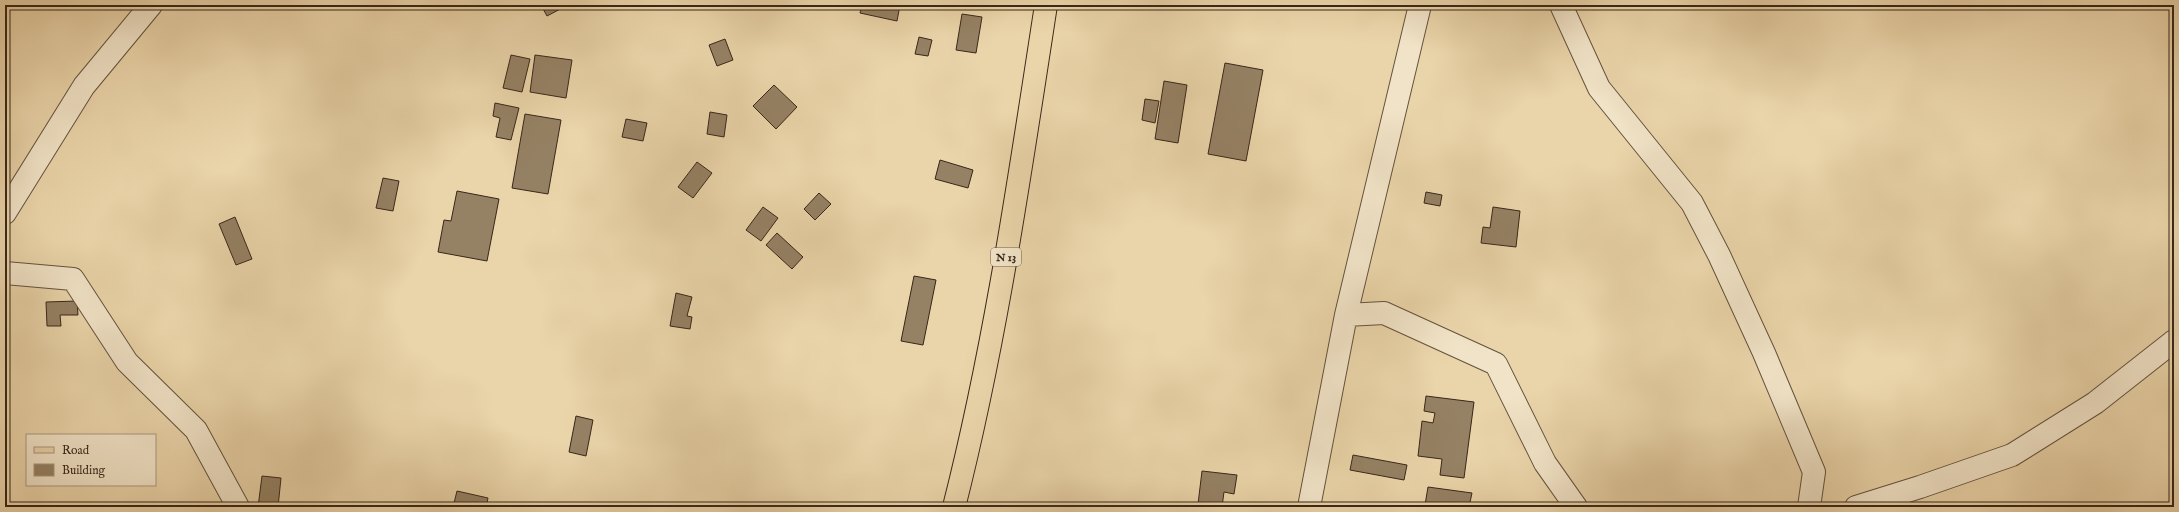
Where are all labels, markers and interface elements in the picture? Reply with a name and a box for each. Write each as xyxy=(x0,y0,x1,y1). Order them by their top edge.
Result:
road number: N 13 xyxy=(991,248,1021,266)
legend xyxy=(26,434,156,486)
text: Road xyxy=(62,443,90,458)
text: Building xyxy=(62,463,106,478)

